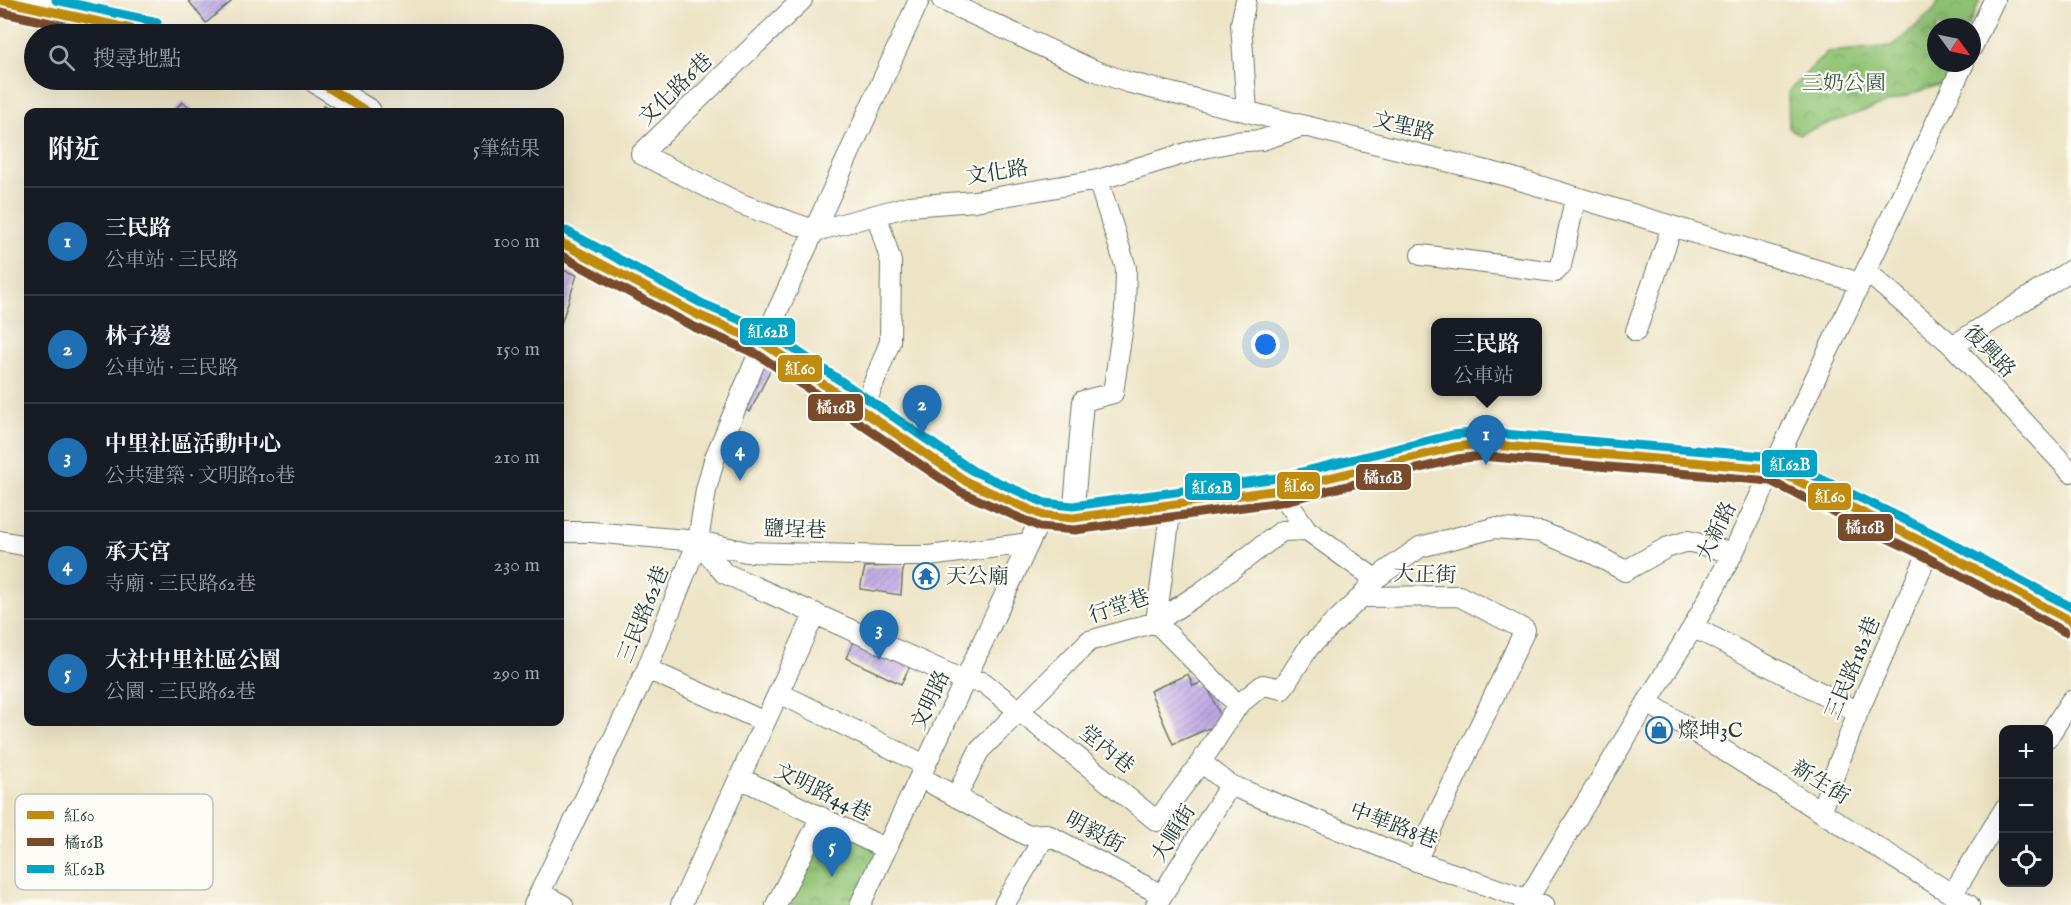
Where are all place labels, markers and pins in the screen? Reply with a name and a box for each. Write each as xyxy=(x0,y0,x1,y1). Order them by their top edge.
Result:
pin: 2 xyxy=(902,386,942,435)
pin: 1 xyxy=(1466,416,1506,465)
pin: 4 xyxy=(720,432,760,481)
temple icon: 天公廟 xyxy=(911,561,941,591)
place label: 天公廟 xyxy=(946,564,1009,591)
pin: 3 xyxy=(860,610,898,660)
shop icon: 燦坤3C xyxy=(1644,715,1674,745)
place label: 燦坤3C xyxy=(1678,718,1743,745)
pin: 5 xyxy=(812,828,852,877)

